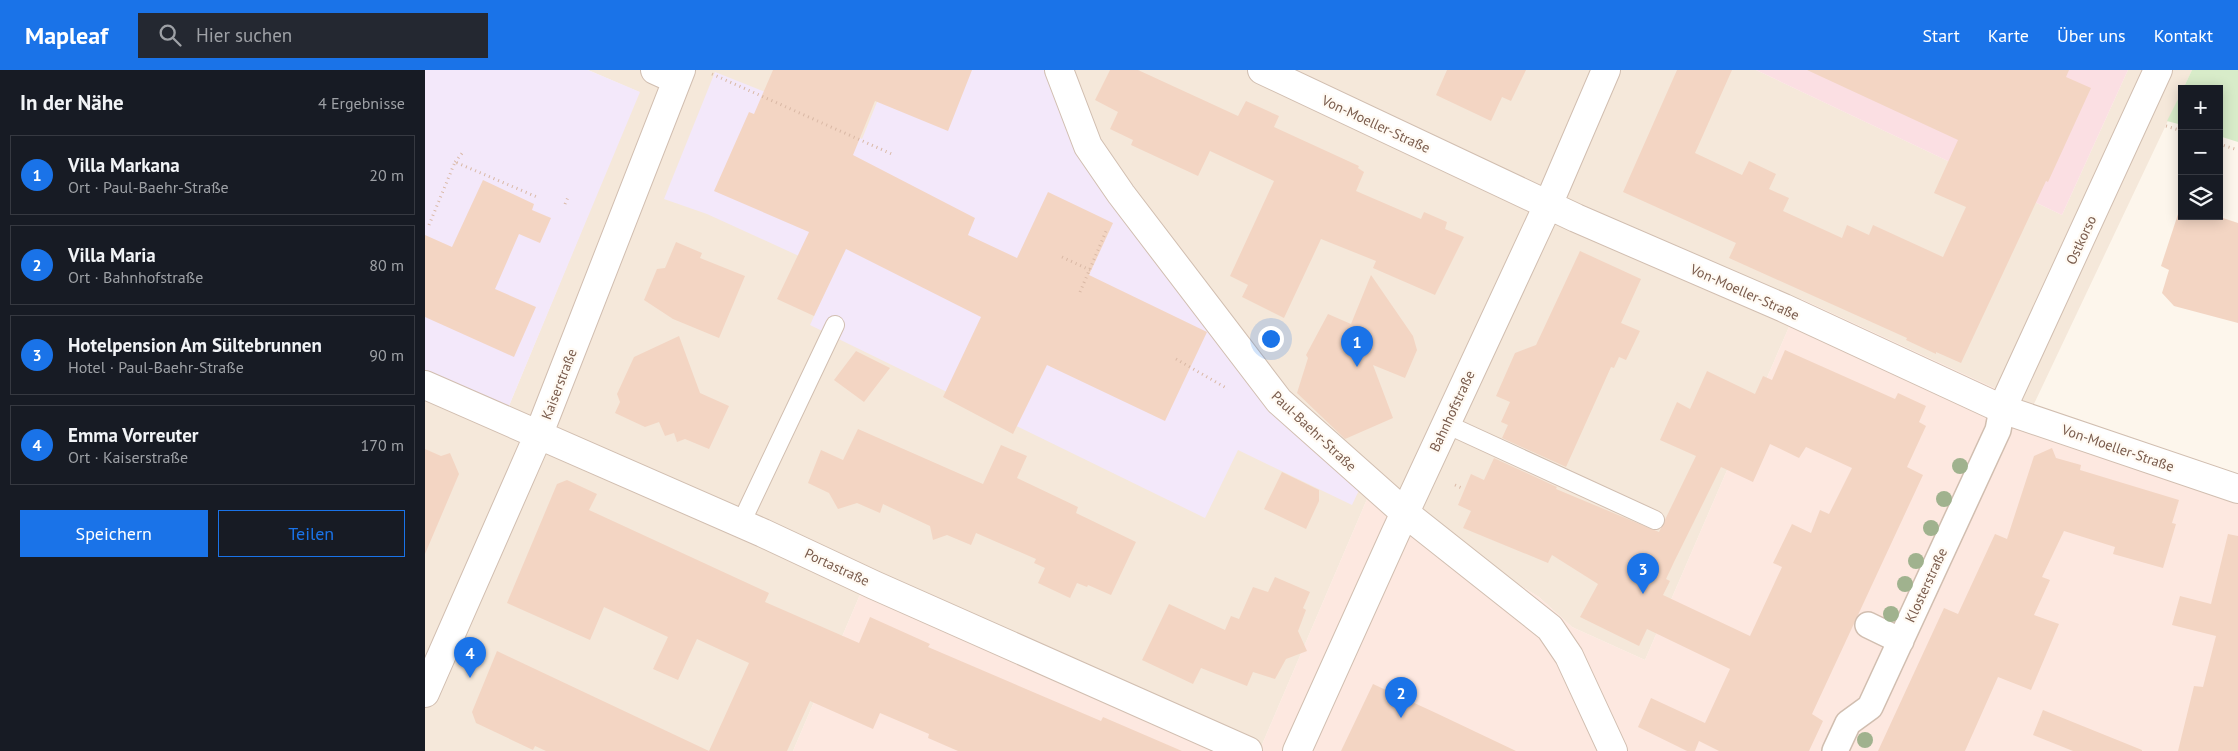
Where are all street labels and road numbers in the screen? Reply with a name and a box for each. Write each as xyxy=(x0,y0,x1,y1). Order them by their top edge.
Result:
street label: Von-Moeller-Straße xyxy=(1318,91,1433,157)
street label: Ostkorso xyxy=(2062,212,2100,268)
street label: Von-Moeller-Straße xyxy=(1687,259,1802,324)
street label: Kaiserstraße xyxy=(537,346,581,422)
street label: Bahnhofstraße xyxy=(1425,367,1479,455)
street label: Paul-Baehr-Straße xyxy=(1268,387,1360,475)
street label: Von-Moeller-Straße xyxy=(2059,420,2176,476)
street label: Portastraße xyxy=(802,544,872,590)
street label: Klosterstraße xyxy=(1901,545,1951,625)

